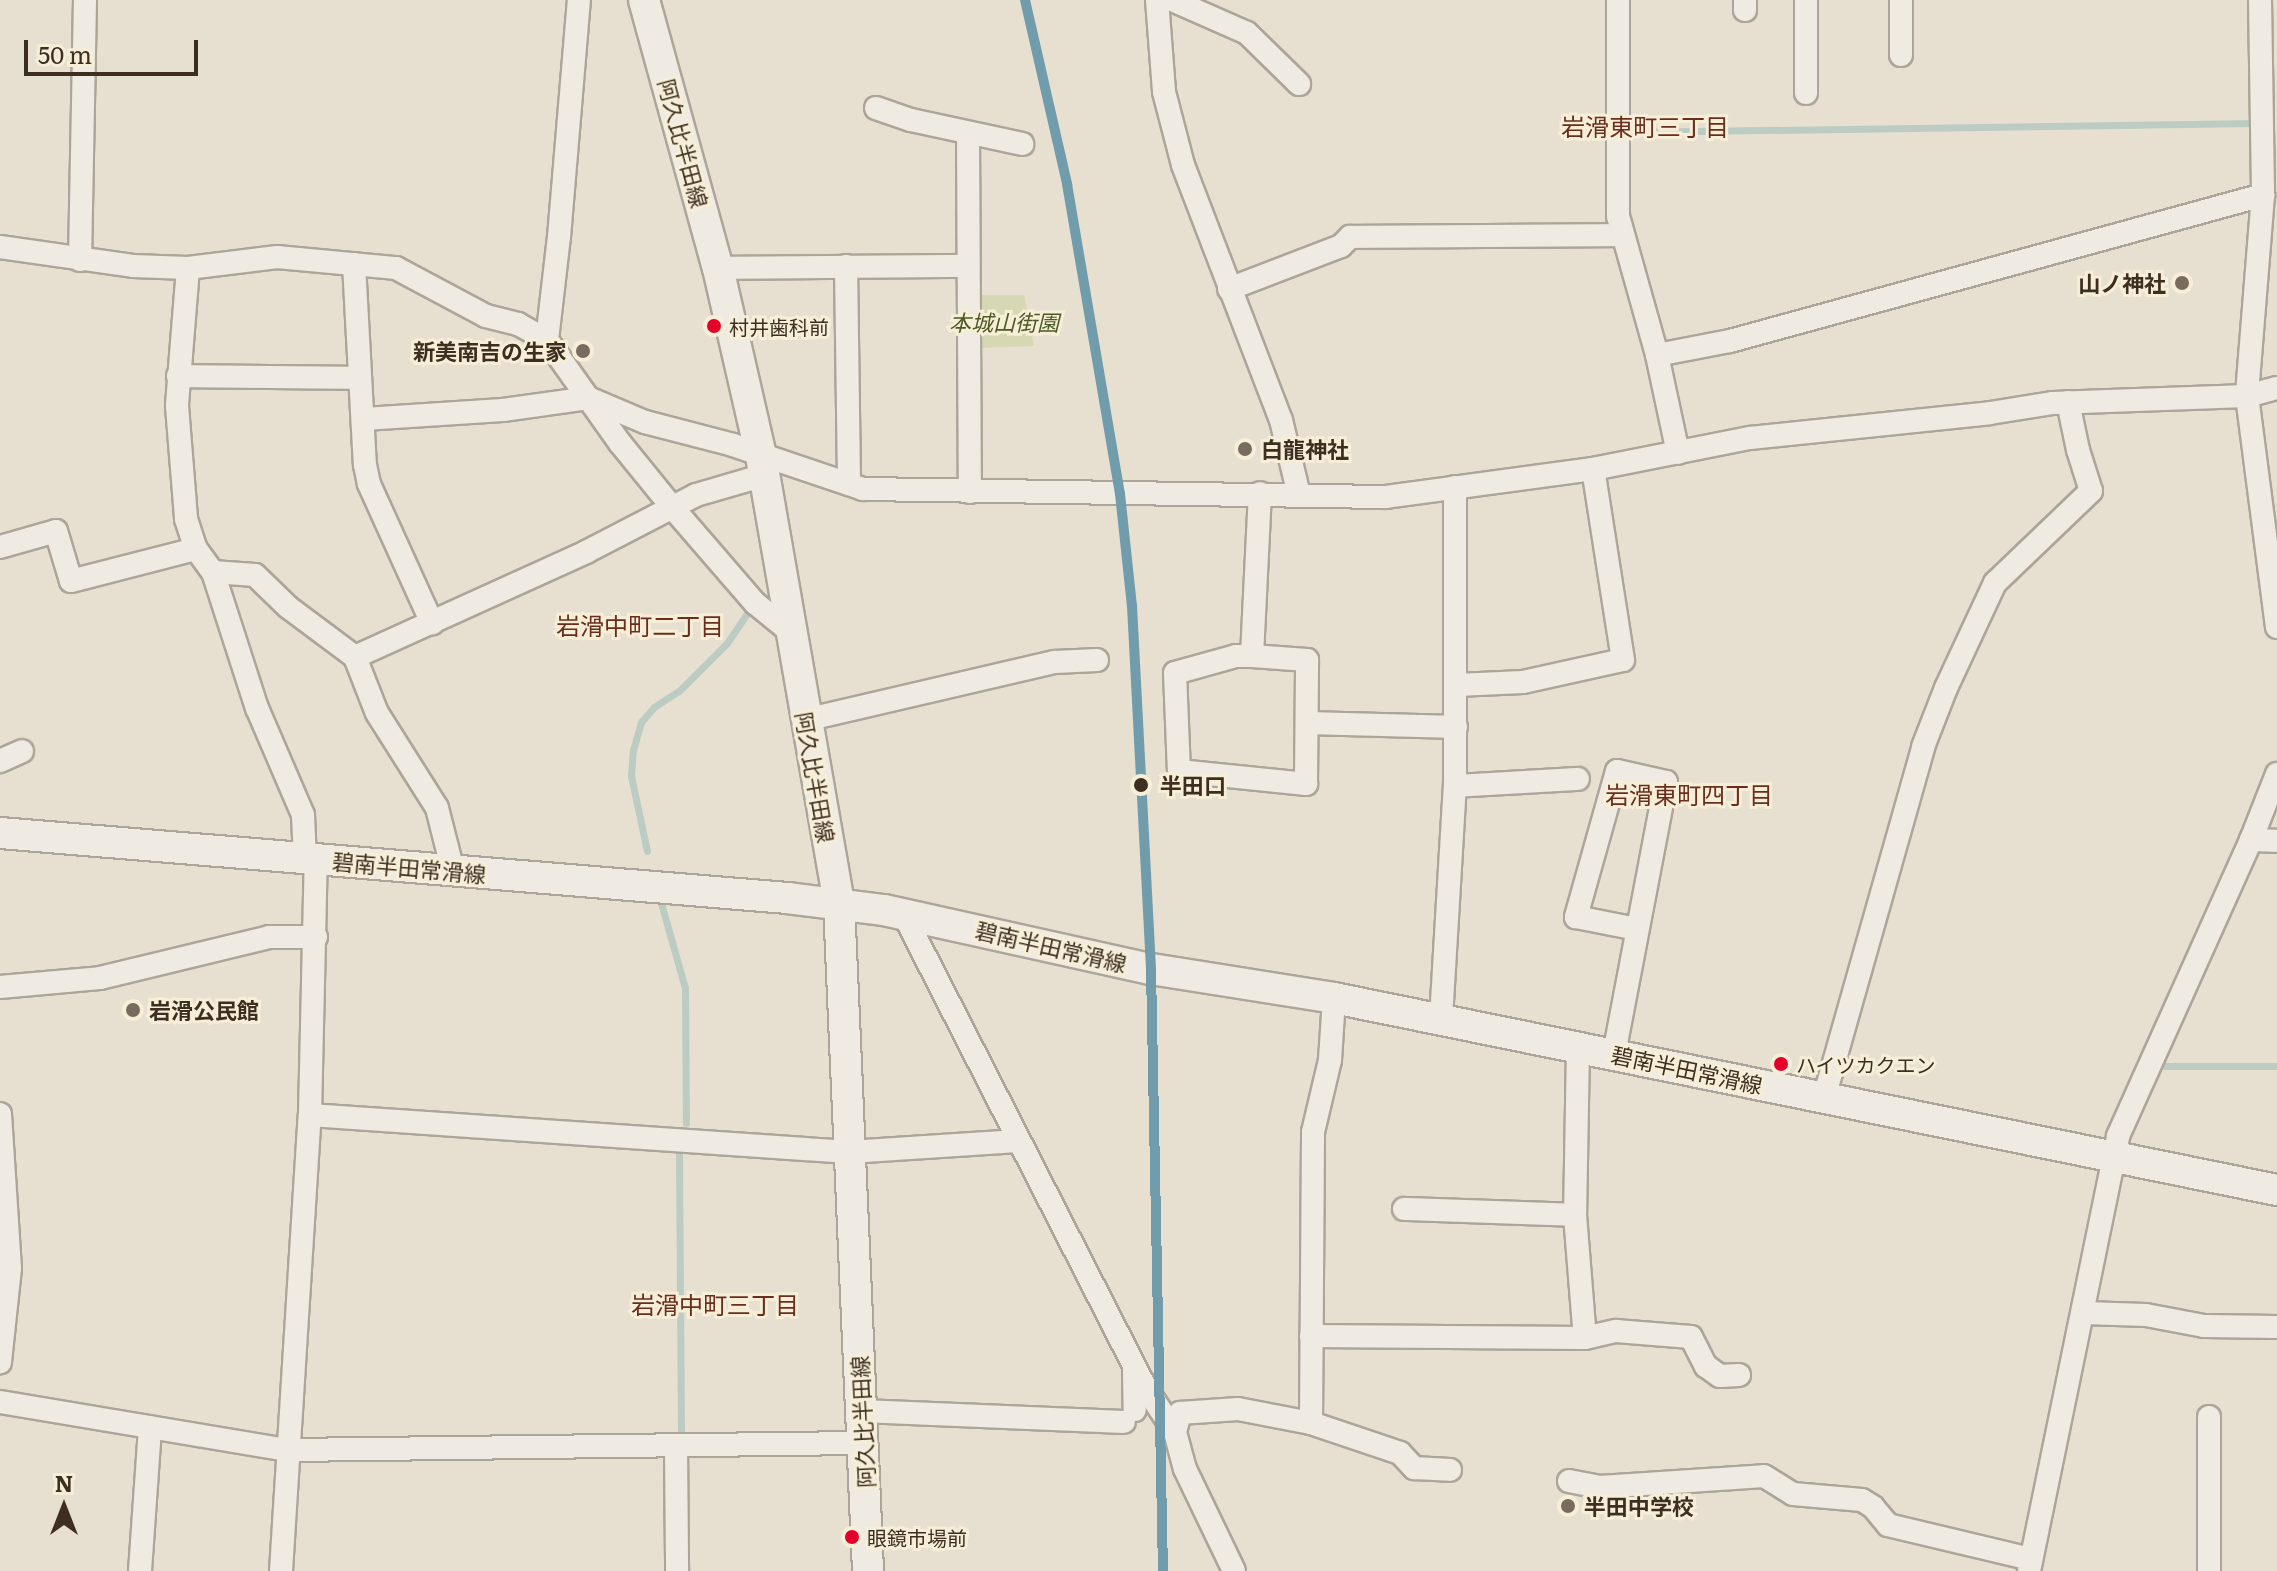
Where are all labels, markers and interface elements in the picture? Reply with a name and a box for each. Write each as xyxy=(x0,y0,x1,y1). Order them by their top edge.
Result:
scale bar xyxy=(28,24,202,74)
text: 50 m xyxy=(38,36,92,71)
street label: 阿久比半田線 xyxy=(654,76,714,210)
district label: 岩滑東町三丁目 xyxy=(1561,112,1729,140)
place label: 山ノ神社 xyxy=(2078,270,2166,296)
marker: 山ノ神社 xyxy=(2173,274,2191,292)
park label: 本城山街園 xyxy=(949,309,1059,335)
place label: 村井歯科前 xyxy=(729,314,829,338)
marker: 村井歯科前 xyxy=(706,318,722,334)
place label: 新美南吉の生家 xyxy=(413,338,567,364)
marker: 新美南吉の生家 xyxy=(574,342,592,360)
place label: 白龍神社 xyxy=(1261,436,1349,462)
marker: 白龍神社 xyxy=(1236,440,1254,458)
district label: 岩滑中町二丁目 xyxy=(556,611,724,639)
street label: 阿久比半田線 xyxy=(792,710,840,844)
place label: 半田口 xyxy=(1160,772,1226,798)
marker: 半田口 xyxy=(1129,773,1153,797)
district label: 岩滑東町四丁目 xyxy=(1605,780,1773,808)
street label: 碧南半田常滑線 xyxy=(331,847,487,887)
street label: 碧南半田常滑線 xyxy=(973,916,1129,976)
place label: 岩滑公民館 xyxy=(149,997,259,1023)
marker: 岩滑公民館 xyxy=(124,1001,142,1019)
street label: 碧南半田常滑線 xyxy=(1609,1040,1765,1098)
place label: ハイツカクエン xyxy=(1796,1052,1936,1076)
marker: ハイツカクエン xyxy=(1773,1056,1789,1072)
district label: 岩滑中町三丁目 xyxy=(631,1290,799,1318)
street label: 阿久比半田線 xyxy=(845,1355,879,1489)
text: N xyxy=(55,1466,73,1499)
north arrow xyxy=(24,1467,104,1547)
place label: 半田中学校 xyxy=(1584,1493,1694,1519)
marker: 半田中学校 xyxy=(1559,1497,1577,1515)
place label: 眼鏡市場前 xyxy=(867,1525,967,1549)
marker: 眼鏡市場前 xyxy=(844,1529,860,1545)

